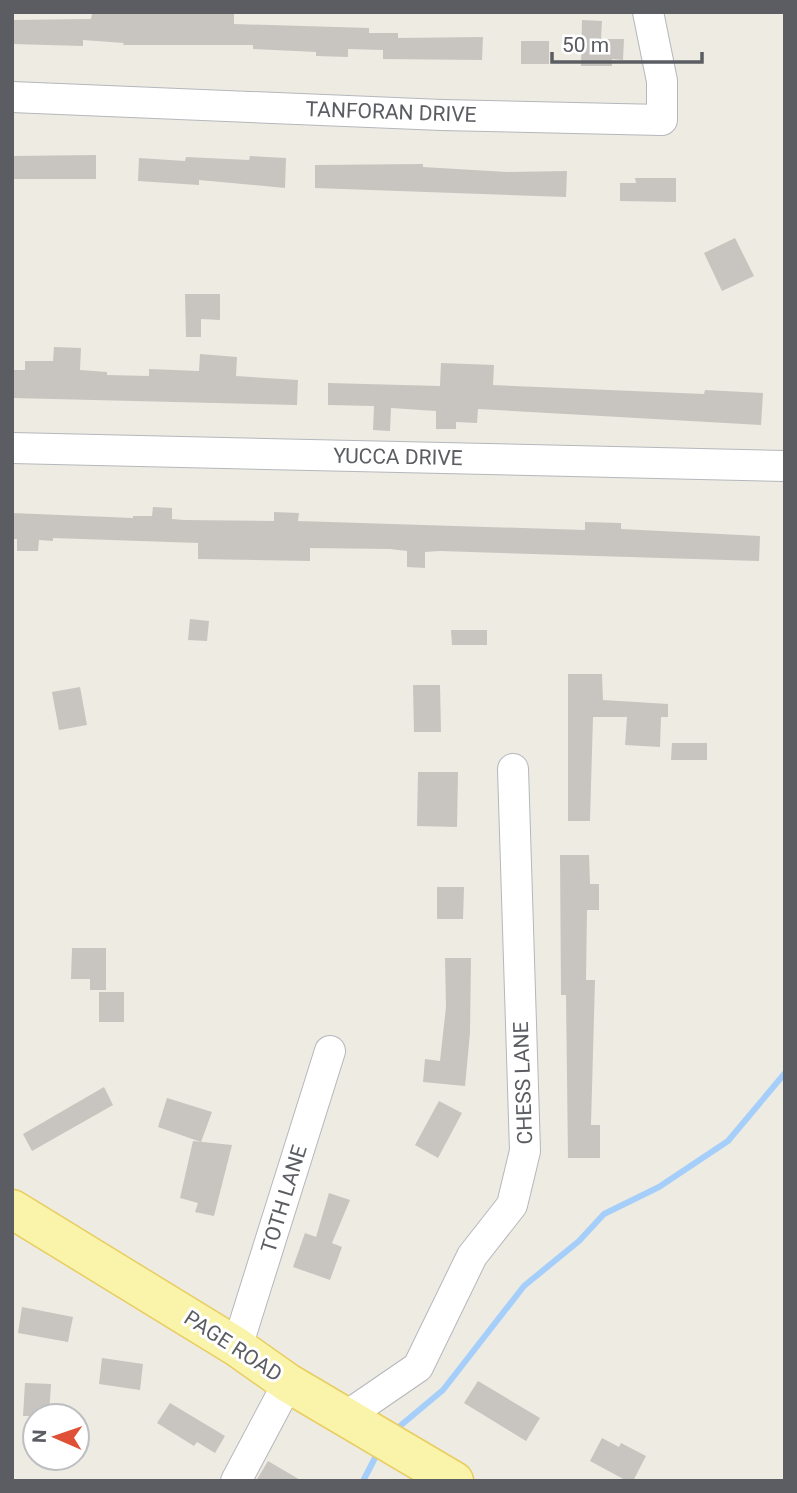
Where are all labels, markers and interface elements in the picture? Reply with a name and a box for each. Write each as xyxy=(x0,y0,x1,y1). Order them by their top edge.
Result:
scale bar xyxy=(552,21,702,65)
text: 50 m xyxy=(562,33,609,57)
street label: TANFORAN DRIVE xyxy=(305,97,477,127)
street label: YUCCA DRIVE xyxy=(333,444,463,470)
street label: CHESS LANE xyxy=(509,1021,537,1145)
street label: TOTH LANE xyxy=(256,1142,312,1256)
street label: PAGE ROAD xyxy=(180,1306,286,1386)
north arrow xyxy=(21,1402,91,1472)
text: N xyxy=(28,1429,51,1444)

